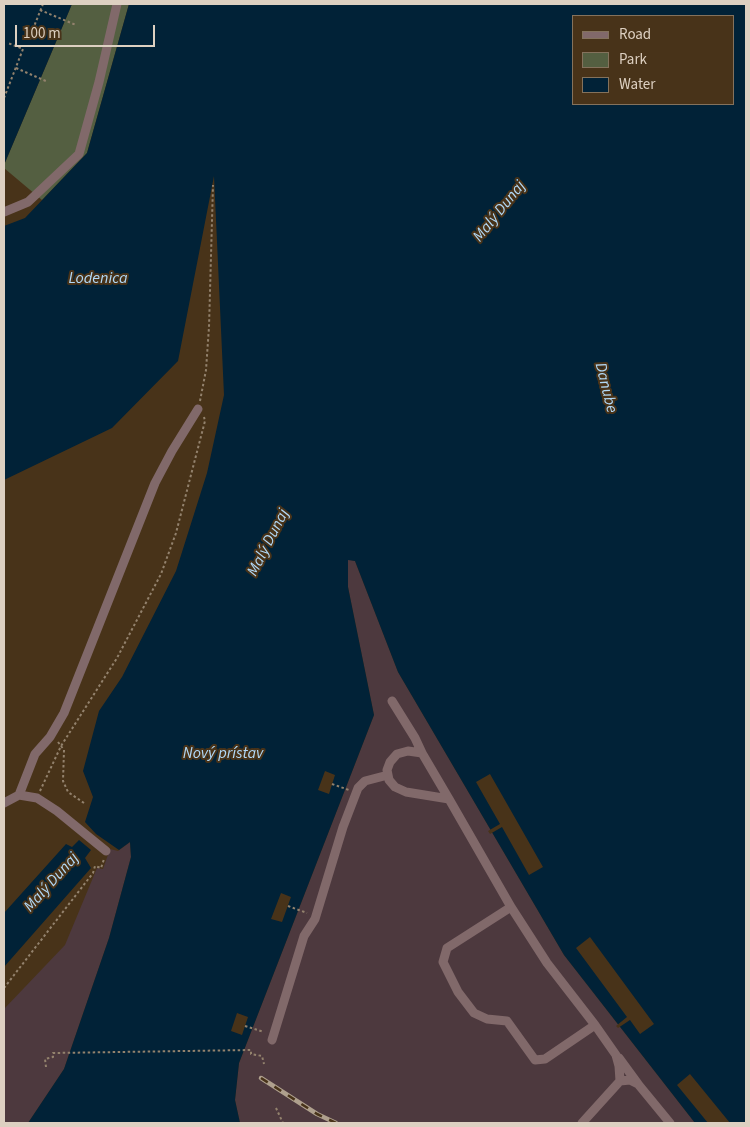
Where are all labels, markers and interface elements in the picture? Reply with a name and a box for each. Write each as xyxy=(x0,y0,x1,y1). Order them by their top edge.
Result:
scale bar xyxy=(18,15,158,47)
legend xyxy=(572,15,735,105)
text: 100 m xyxy=(23,23,61,44)
text: Road xyxy=(619,24,651,45)
text: Park xyxy=(619,49,647,70)
text: Water xyxy=(619,74,655,95)
water label: Malý Dunaj xyxy=(470,178,530,246)
water label: Lodenica xyxy=(68,269,128,289)
water label: Danube xyxy=(590,361,620,415)
water label: Malý Dunaj xyxy=(244,506,294,580)
water label: Nový prístav xyxy=(183,744,263,764)
water label: Malý Dunaj xyxy=(20,850,84,916)

